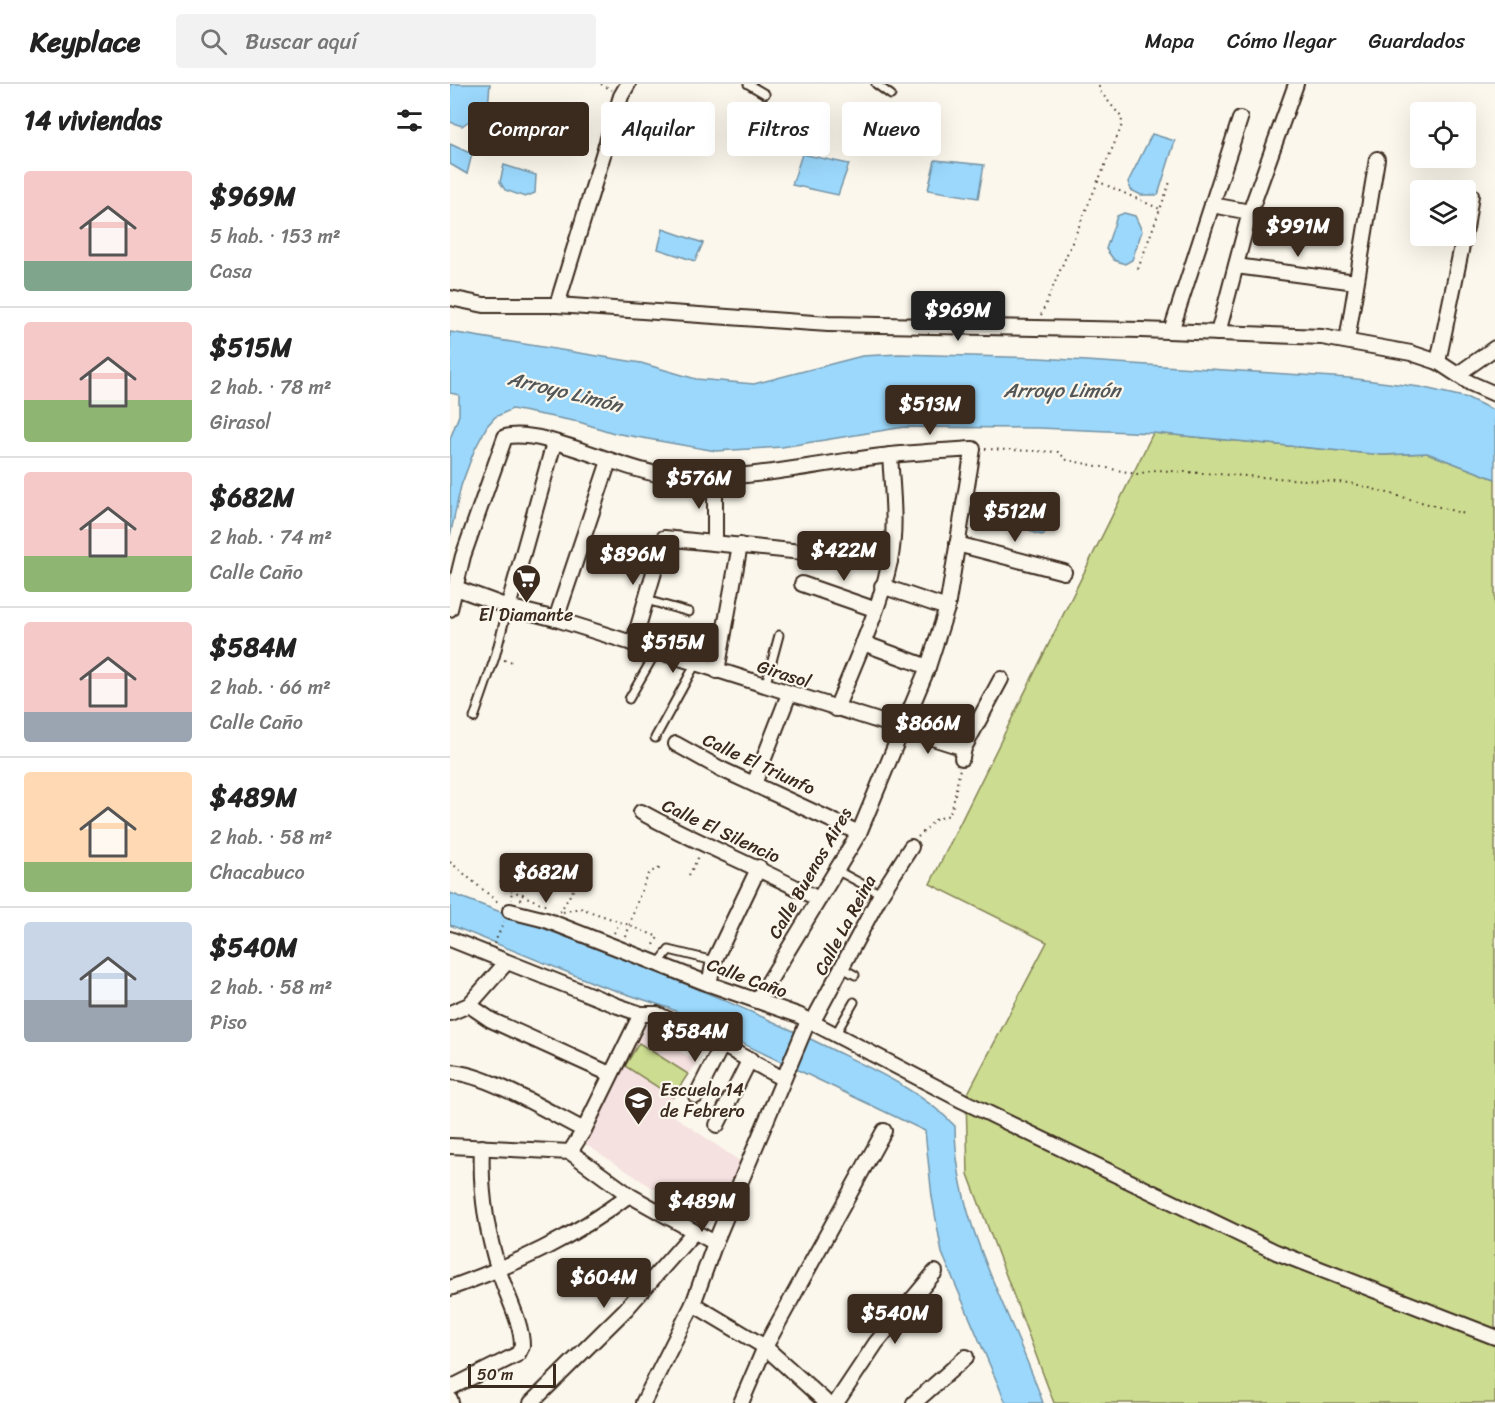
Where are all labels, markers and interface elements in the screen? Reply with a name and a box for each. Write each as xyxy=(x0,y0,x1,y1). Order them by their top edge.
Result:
search box xyxy=(176,14,596,68)
text: Keyplace xyxy=(30,17,140,66)
text: Buscar aquí xyxy=(245,22,357,61)
text: Mapa xyxy=(1145,22,1194,60)
text: Cómo llegar xyxy=(1227,22,1336,60)
text: Guardados xyxy=(1369,22,1465,60)
icon: search xyxy=(197,25,230,58)
text: 14 viviendas xyxy=(24,97,162,143)
chip: Comprar xyxy=(468,102,589,156)
chip: Alquilar xyxy=(601,102,715,156)
chip: Filtros xyxy=(727,102,830,156)
chip: Nuevo xyxy=(842,102,941,156)
map controls xyxy=(1410,102,1476,246)
button: locate xyxy=(1410,102,1476,168)
icon: filters xyxy=(393,104,426,137)
text: $969M xyxy=(210,173,295,219)
button: layers xyxy=(1410,180,1476,246)
icon: home xyxy=(72,195,144,267)
pin: $991M xyxy=(1256,207,1340,258)
text: $991M xyxy=(1267,209,1329,244)
text: 5 hab. · 153 m² xyxy=(210,219,341,254)
text: Casa xyxy=(210,254,252,289)
pin: $969M xyxy=(916,291,1000,342)
text: $969M xyxy=(925,293,991,328)
text: $515M xyxy=(210,324,292,370)
icon: home xyxy=(72,346,144,418)
water label: Arroyo Limón xyxy=(503,361,628,424)
text: 2 hab. · 78 m² xyxy=(210,370,332,405)
water label: Arroyo Limón xyxy=(1003,373,1122,408)
pin: $513M xyxy=(888,385,972,436)
text: $513M xyxy=(899,387,961,422)
text: Girasol xyxy=(210,405,271,440)
pin: $576M xyxy=(657,459,741,510)
text: $576M xyxy=(667,461,731,496)
text: $682M xyxy=(210,474,294,520)
pin: $512M xyxy=(973,492,1057,543)
text: $512M xyxy=(984,494,1046,529)
icon: home xyxy=(72,496,144,568)
text: 2 hab. · 74 m² xyxy=(210,520,332,555)
pin: $422M xyxy=(802,531,886,582)
text: $422M xyxy=(811,533,877,568)
pin: $896M xyxy=(591,535,675,586)
text: $896M xyxy=(600,537,666,572)
text: Calle Caño xyxy=(210,555,303,590)
supermarket icon: El Diamante xyxy=(510,562,542,604)
place label: El Diamante xyxy=(479,599,573,631)
pin: $515M xyxy=(631,623,715,674)
text: $584M xyxy=(210,624,297,670)
text: $515M xyxy=(642,625,704,660)
icon: home xyxy=(72,646,144,718)
street label: Girasol xyxy=(753,650,816,698)
text: 2 hab. · 66 m² xyxy=(210,670,331,705)
pin: $866M xyxy=(886,704,970,755)
text: Calle Caño xyxy=(210,705,303,740)
text: $866M xyxy=(896,706,960,741)
street label: Calle El Triunfo xyxy=(697,724,821,804)
text: $489M xyxy=(210,774,297,820)
street label: Calle El Silencio xyxy=(656,790,786,872)
icon: home xyxy=(72,796,144,868)
street label: Calle Buenos Aires xyxy=(759,801,861,945)
text: 2 hab. · 58 m² xyxy=(210,820,332,855)
pin: $682M xyxy=(504,853,588,904)
text: Chacabuco xyxy=(210,855,305,890)
text: $682M xyxy=(514,855,578,890)
street label: Calle La Reina xyxy=(805,869,885,981)
text: $540M xyxy=(210,924,297,970)
icon: home xyxy=(72,946,144,1018)
street label: Calle Caño xyxy=(702,949,792,1007)
text: 2 hab. · 58 m² xyxy=(210,970,332,1005)
text: Piso xyxy=(210,1005,247,1040)
pin: $584M xyxy=(653,1012,737,1063)
text: $584M xyxy=(662,1014,728,1049)
place label: Escuela 14 de Febrero xyxy=(660,1074,745,1127)
school or university icon: Escuela 14 de Febrero xyxy=(623,1084,655,1126)
pin: $489M xyxy=(660,1182,744,1233)
text: $489M xyxy=(669,1184,735,1219)
pin: $604M xyxy=(562,1258,646,1309)
text: $604M xyxy=(571,1260,637,1295)
pin: $540M xyxy=(853,1294,937,1345)
text: $540M xyxy=(861,1296,929,1331)
text: 50 m xyxy=(477,1360,513,1389)
scale bar xyxy=(468,1361,556,1388)

